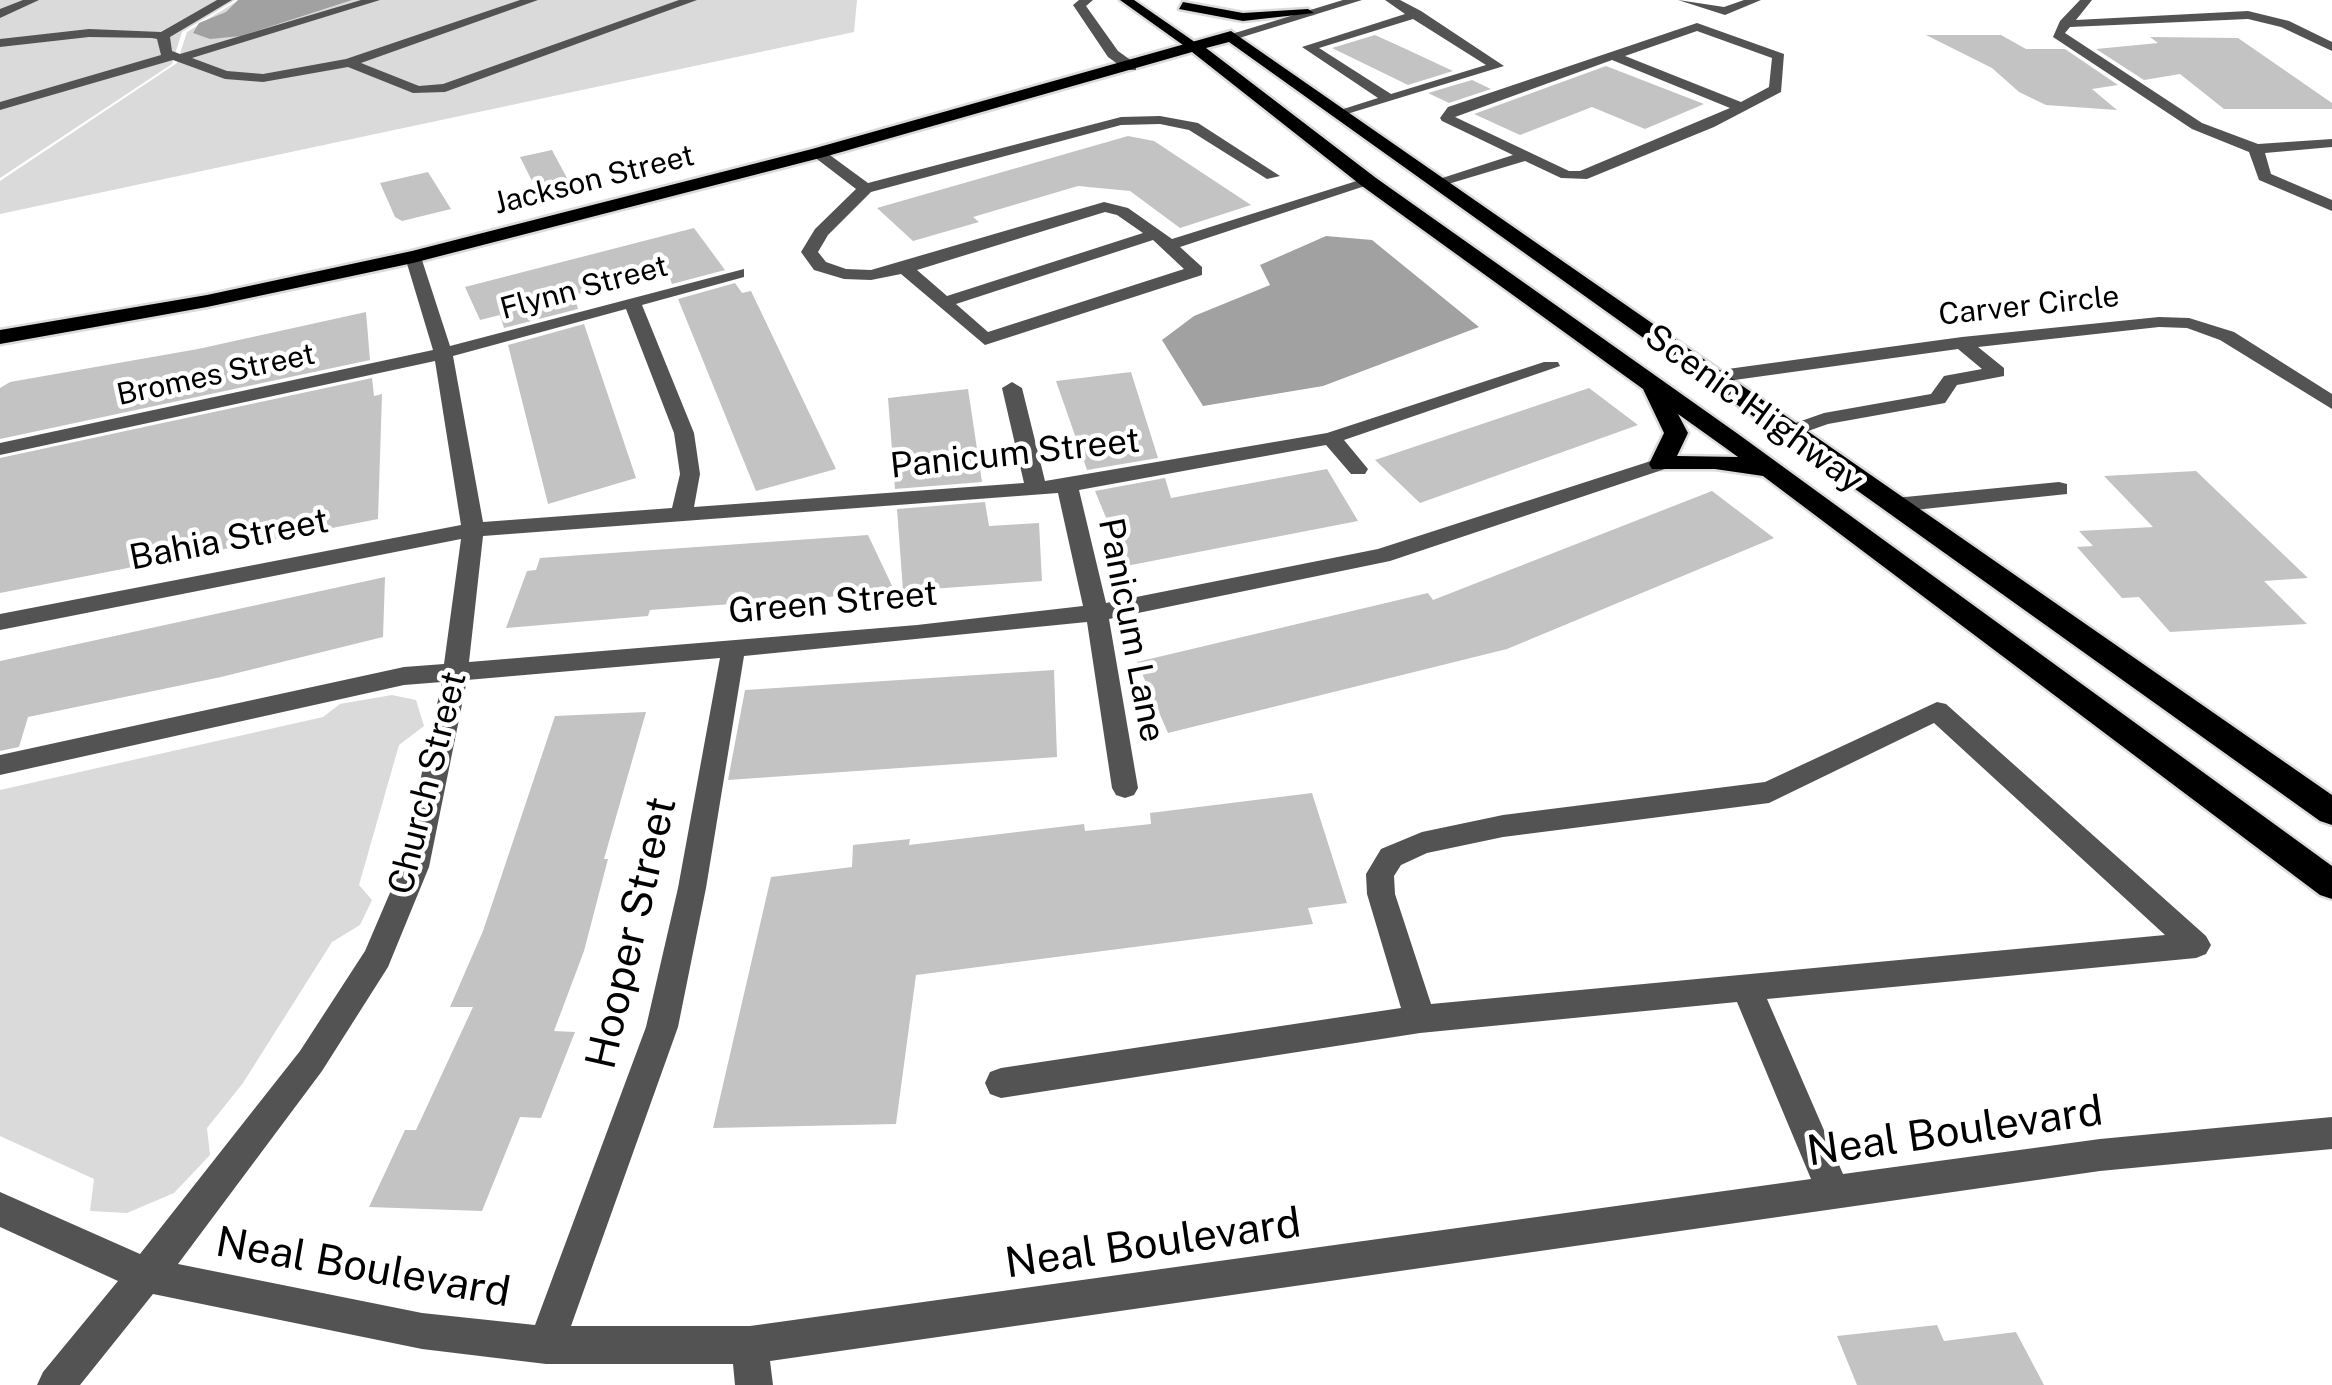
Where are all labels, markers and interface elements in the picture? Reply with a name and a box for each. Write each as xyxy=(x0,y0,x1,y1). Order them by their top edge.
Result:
street label: Jackson Street xyxy=(490,138,698,222)
street label: Flynn Street xyxy=(496,248,672,328)
street label: Carver Circle xyxy=(1937,279,2121,333)
street label: Scenic Highway xyxy=(1637,316,1871,502)
street label: Bromes Street xyxy=(114,336,318,414)
street label: Panicum Street xyxy=(888,420,1142,488)
street label: Bahia Street xyxy=(126,500,332,580)
street label: Panicum Lane xyxy=(1089,514,1173,746)
street label: Green Street xyxy=(727,573,939,633)
street label: Church Street xyxy=(380,667,476,899)
street label: Hooper Street xyxy=(576,792,688,1074)
street label: Neal Boulevard xyxy=(1804,1086,2106,1178)
street label: Neal Boulevard xyxy=(1002,1198,1304,1290)
street label: Neal Boulevard xyxy=(212,1217,514,1319)

